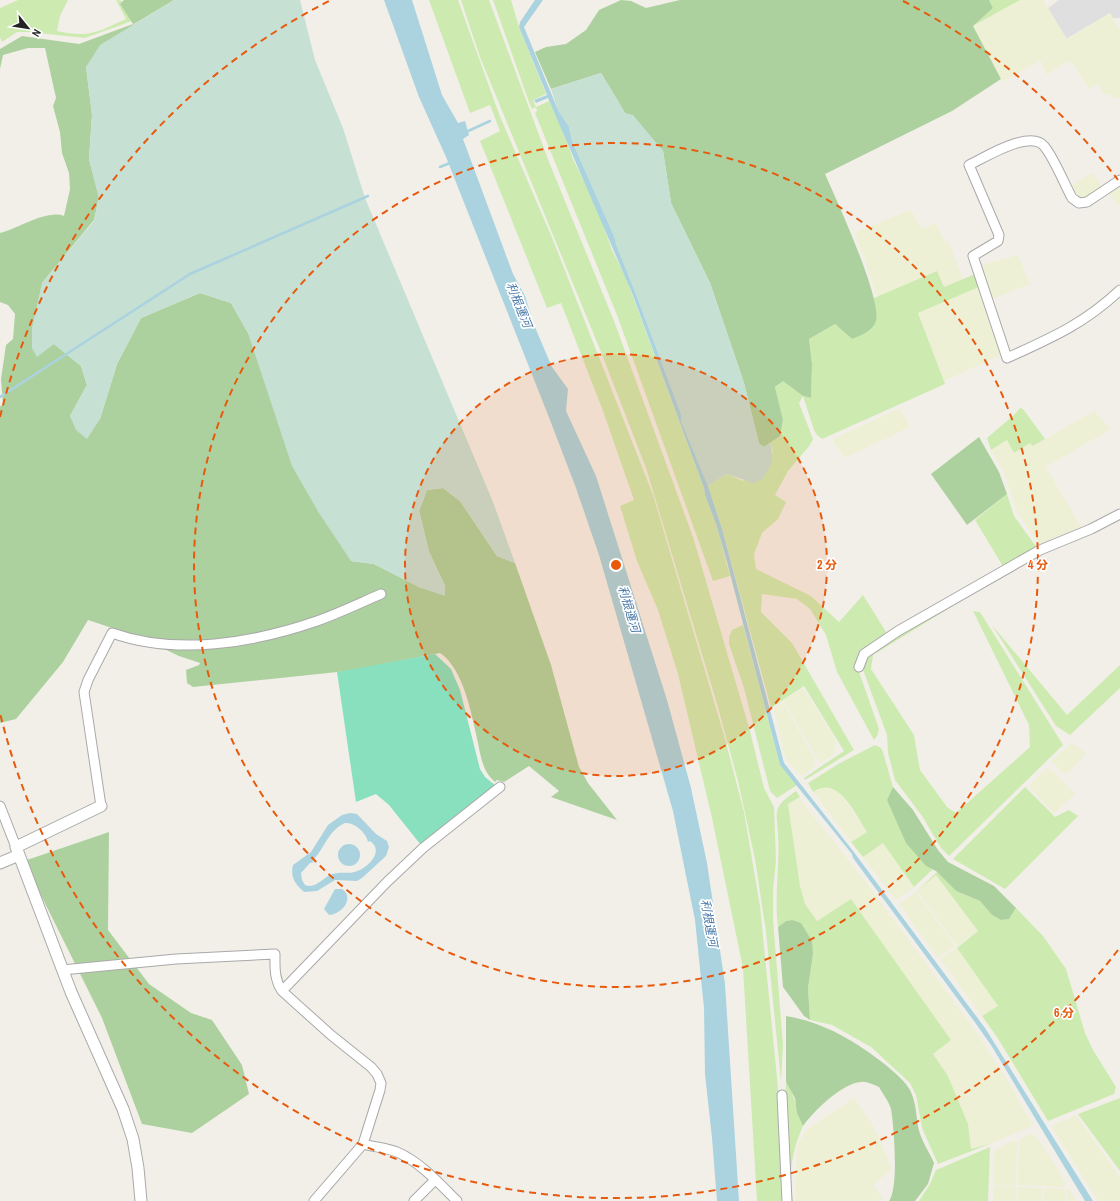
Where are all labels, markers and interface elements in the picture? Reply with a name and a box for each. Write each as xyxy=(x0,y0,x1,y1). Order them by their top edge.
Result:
north arrow xyxy=(8,8,48,48)
text: N xyxy=(29,27,44,39)
water label: 利根運河 xyxy=(503,280,536,332)
text: 2 分 xyxy=(817,557,837,573)
text: 4 分 xyxy=(1028,557,1048,573)
centre of rings xyxy=(609,558,623,572)
water label: 利根運河 xyxy=(614,584,644,636)
water label: 利根運河 xyxy=(697,898,721,950)
text: 6 分 xyxy=(1054,1005,1074,1021)

